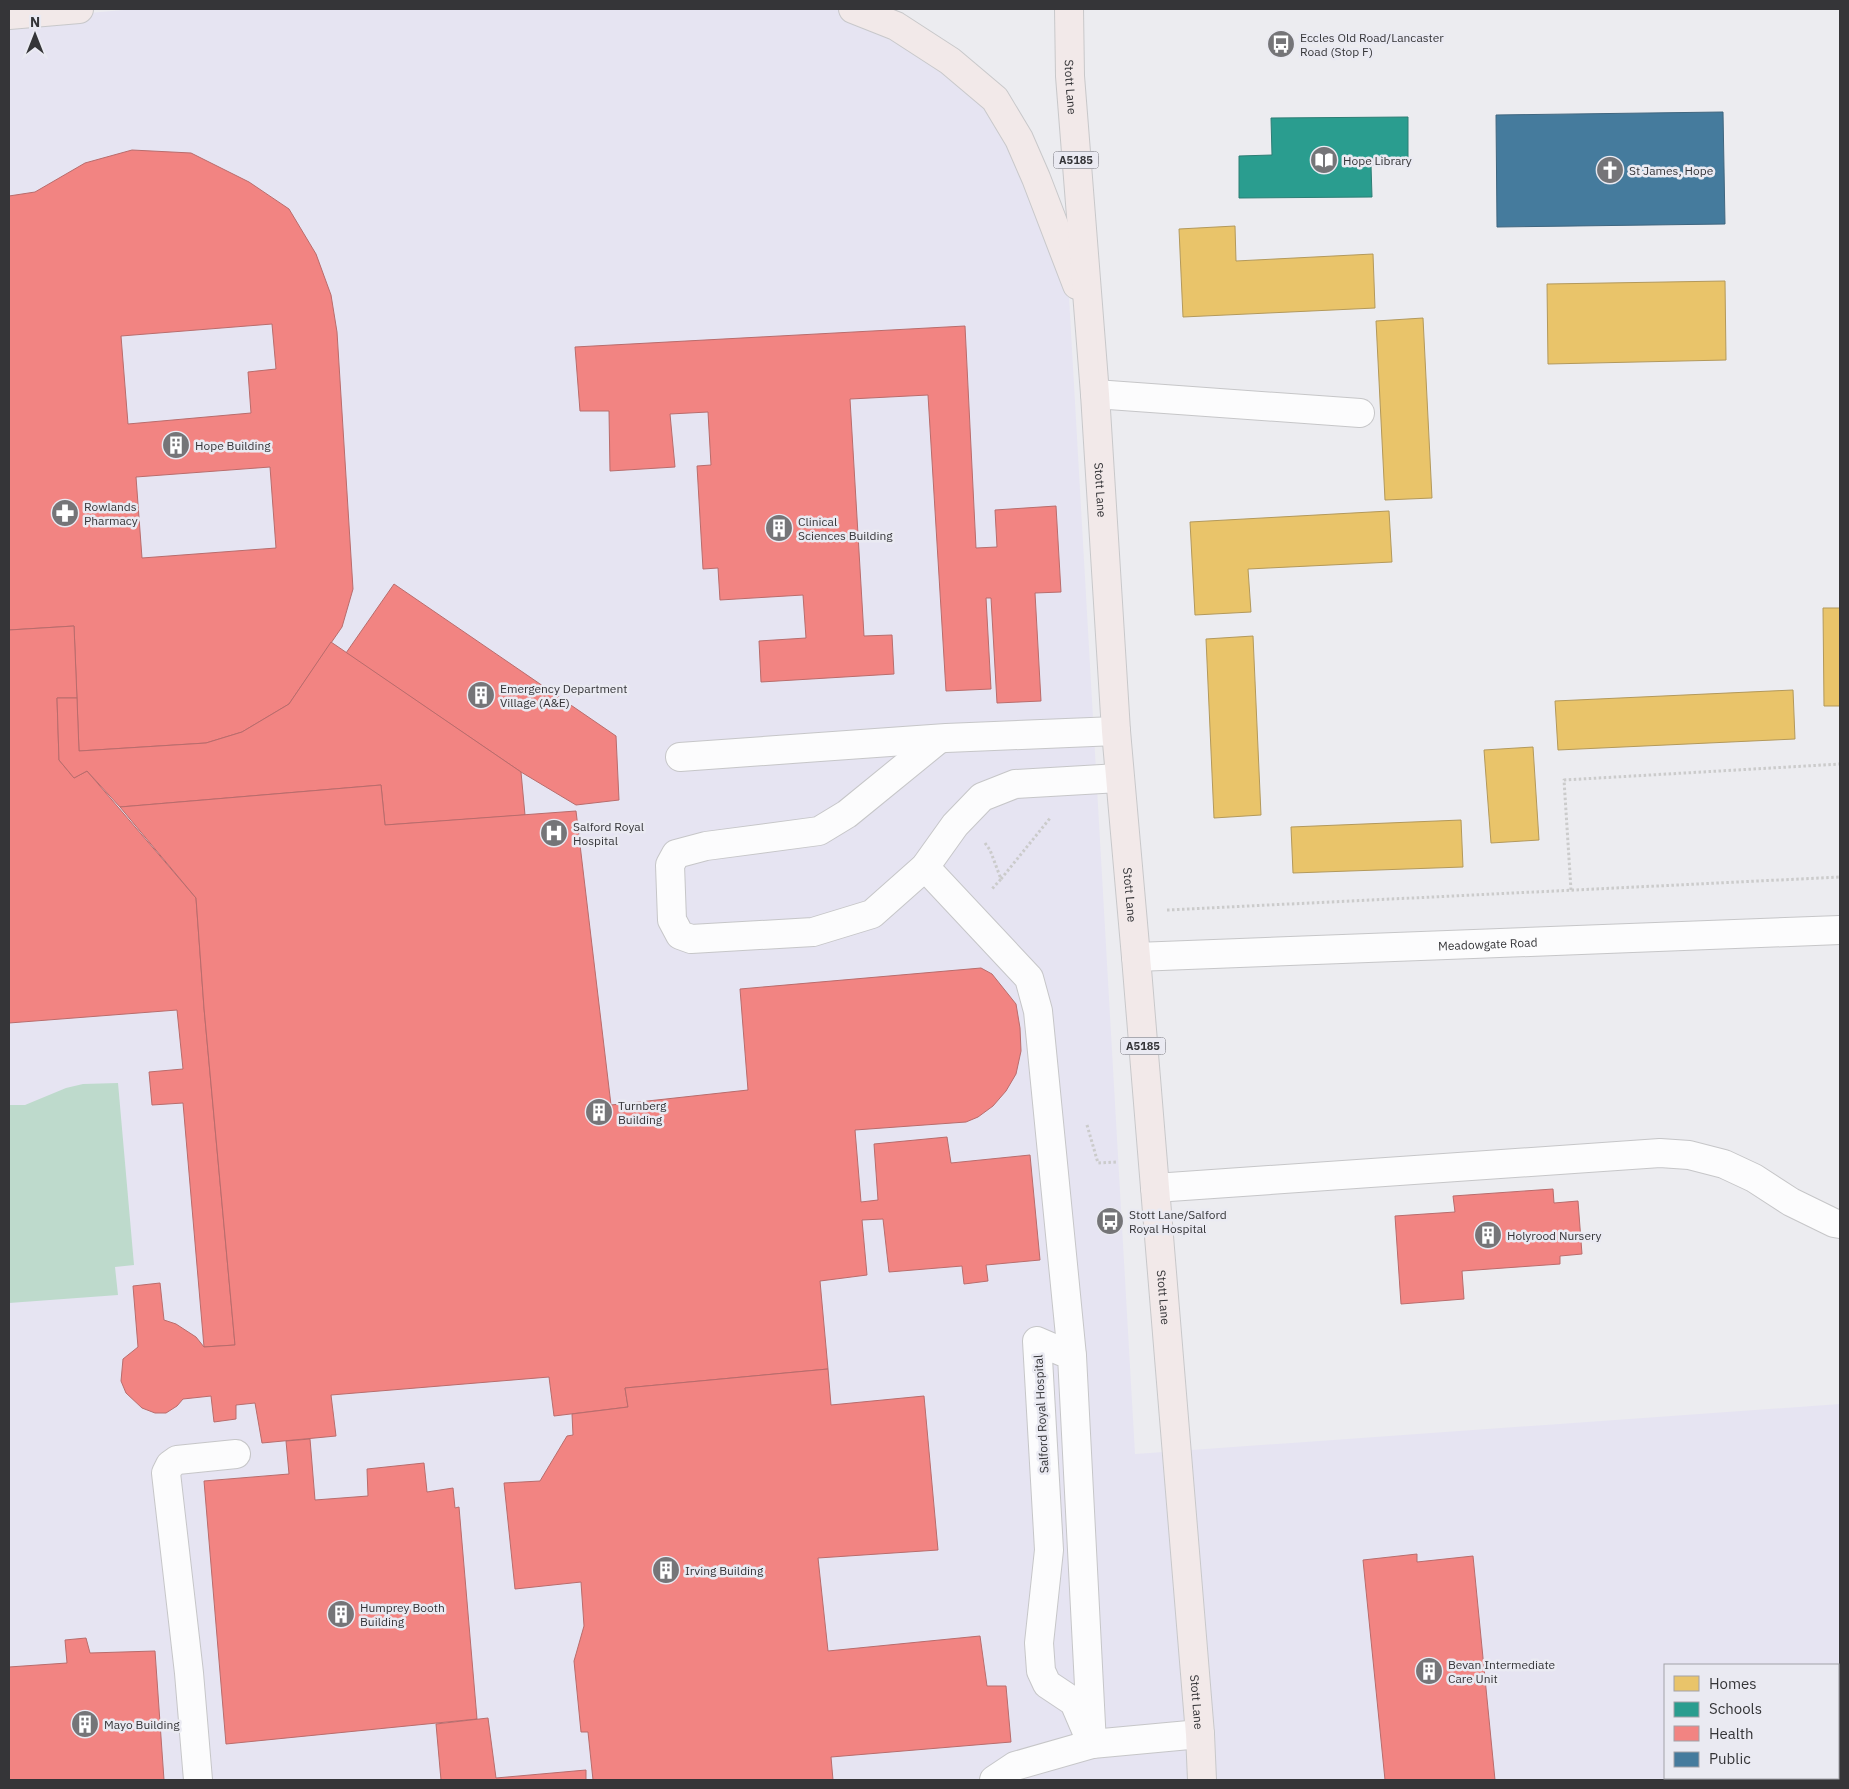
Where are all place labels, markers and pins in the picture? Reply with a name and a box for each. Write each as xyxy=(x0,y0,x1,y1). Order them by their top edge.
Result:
bus stop icon: Eccles Old Road/Lancaster Road (Stop F) xyxy=(1266,29,1296,59)
place label: Eccles Old Road/Lancaster Road (Stop F) xyxy=(1300,30,1444,59)
library icon: Hope Library xyxy=(1309,145,1339,175)
place label: Hope Library xyxy=(1343,153,1412,168)
church icon: St James, Hope xyxy=(1595,155,1625,185)
place label: St James, Hope xyxy=(1629,163,1714,178)
building icon: Hope Building xyxy=(161,430,191,460)
place label: Hope Building xyxy=(195,438,271,453)
pharmacy icon: Rowlands Pharmacy xyxy=(50,498,80,528)
place label: Rowlands Pharmacy xyxy=(84,499,138,528)
building icon: Clinical Sciences Building xyxy=(764,513,794,543)
place label: Clinical Sciences Building xyxy=(798,514,893,543)
building icon: Emergency Department Village (A&E) xyxy=(466,680,496,710)
place label: Emergency Department Village (A&E) xyxy=(500,681,627,710)
hospital icon: Salford Royal Hospital xyxy=(539,818,569,848)
place label: Salford Royal Hospital xyxy=(573,819,644,848)
building icon: Turnberg Building xyxy=(584,1097,614,1127)
place label: Turnberg Building xyxy=(618,1098,667,1127)
bus stop icon: Stott Lane/Salford Royal Hospital xyxy=(1095,1206,1125,1236)
place label: Stott Lane/Salford Royal Hospital xyxy=(1129,1207,1227,1236)
building icon: Holyrood Nursery xyxy=(1473,1220,1503,1250)
place label: Holyrood Nursery xyxy=(1507,1228,1602,1243)
building icon: Irving Building xyxy=(651,1555,681,1585)
place label: Irving Building xyxy=(685,1563,764,1578)
building icon: Humprey Booth Building xyxy=(326,1599,356,1629)
place label: Humprey Booth Building xyxy=(360,1600,445,1629)
building icon: Bevan Intermediate Care Unit xyxy=(1414,1656,1444,1686)
place label: Bevan Intermediate Care Unit xyxy=(1448,1657,1556,1686)
building icon: Mayo Building xyxy=(70,1709,100,1739)
place label: Mayo Building xyxy=(104,1717,180,1732)

